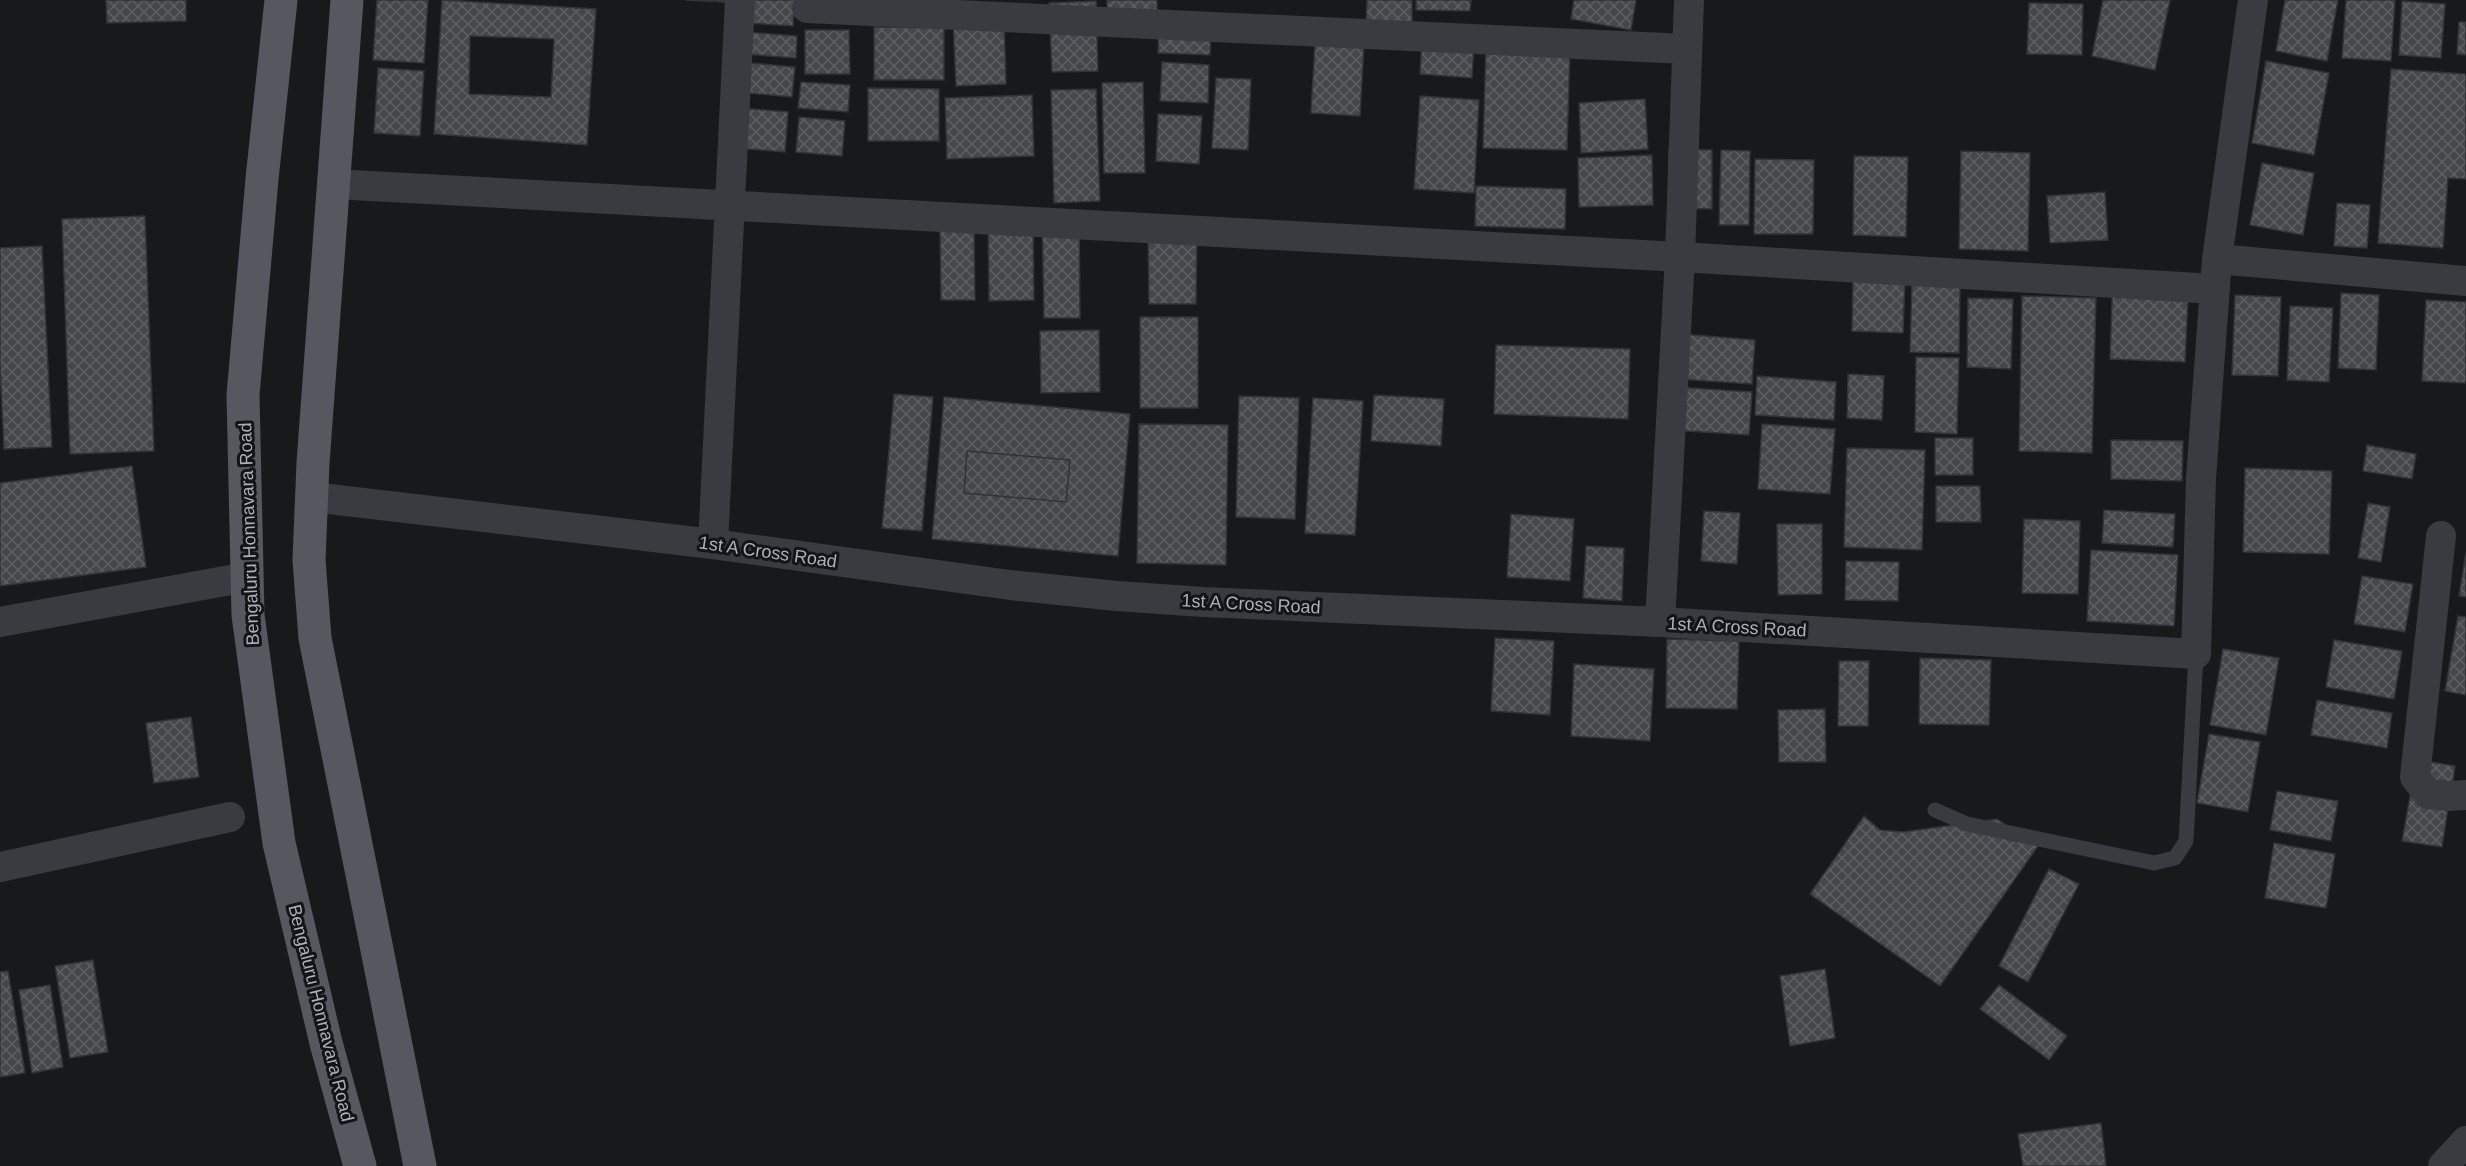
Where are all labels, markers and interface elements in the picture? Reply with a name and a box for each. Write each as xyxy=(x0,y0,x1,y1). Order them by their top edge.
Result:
street label: Bengaluru Honnavara Road xyxy=(235,422,263,646)
street label: 1st A Cross Road xyxy=(698,532,838,572)
street label: 1st A Cross Road xyxy=(1181,590,1321,618)
street label: 1st A Cross Road xyxy=(1667,613,1807,641)
street label: Bengaluru Honnavara Road xyxy=(284,902,358,1124)

